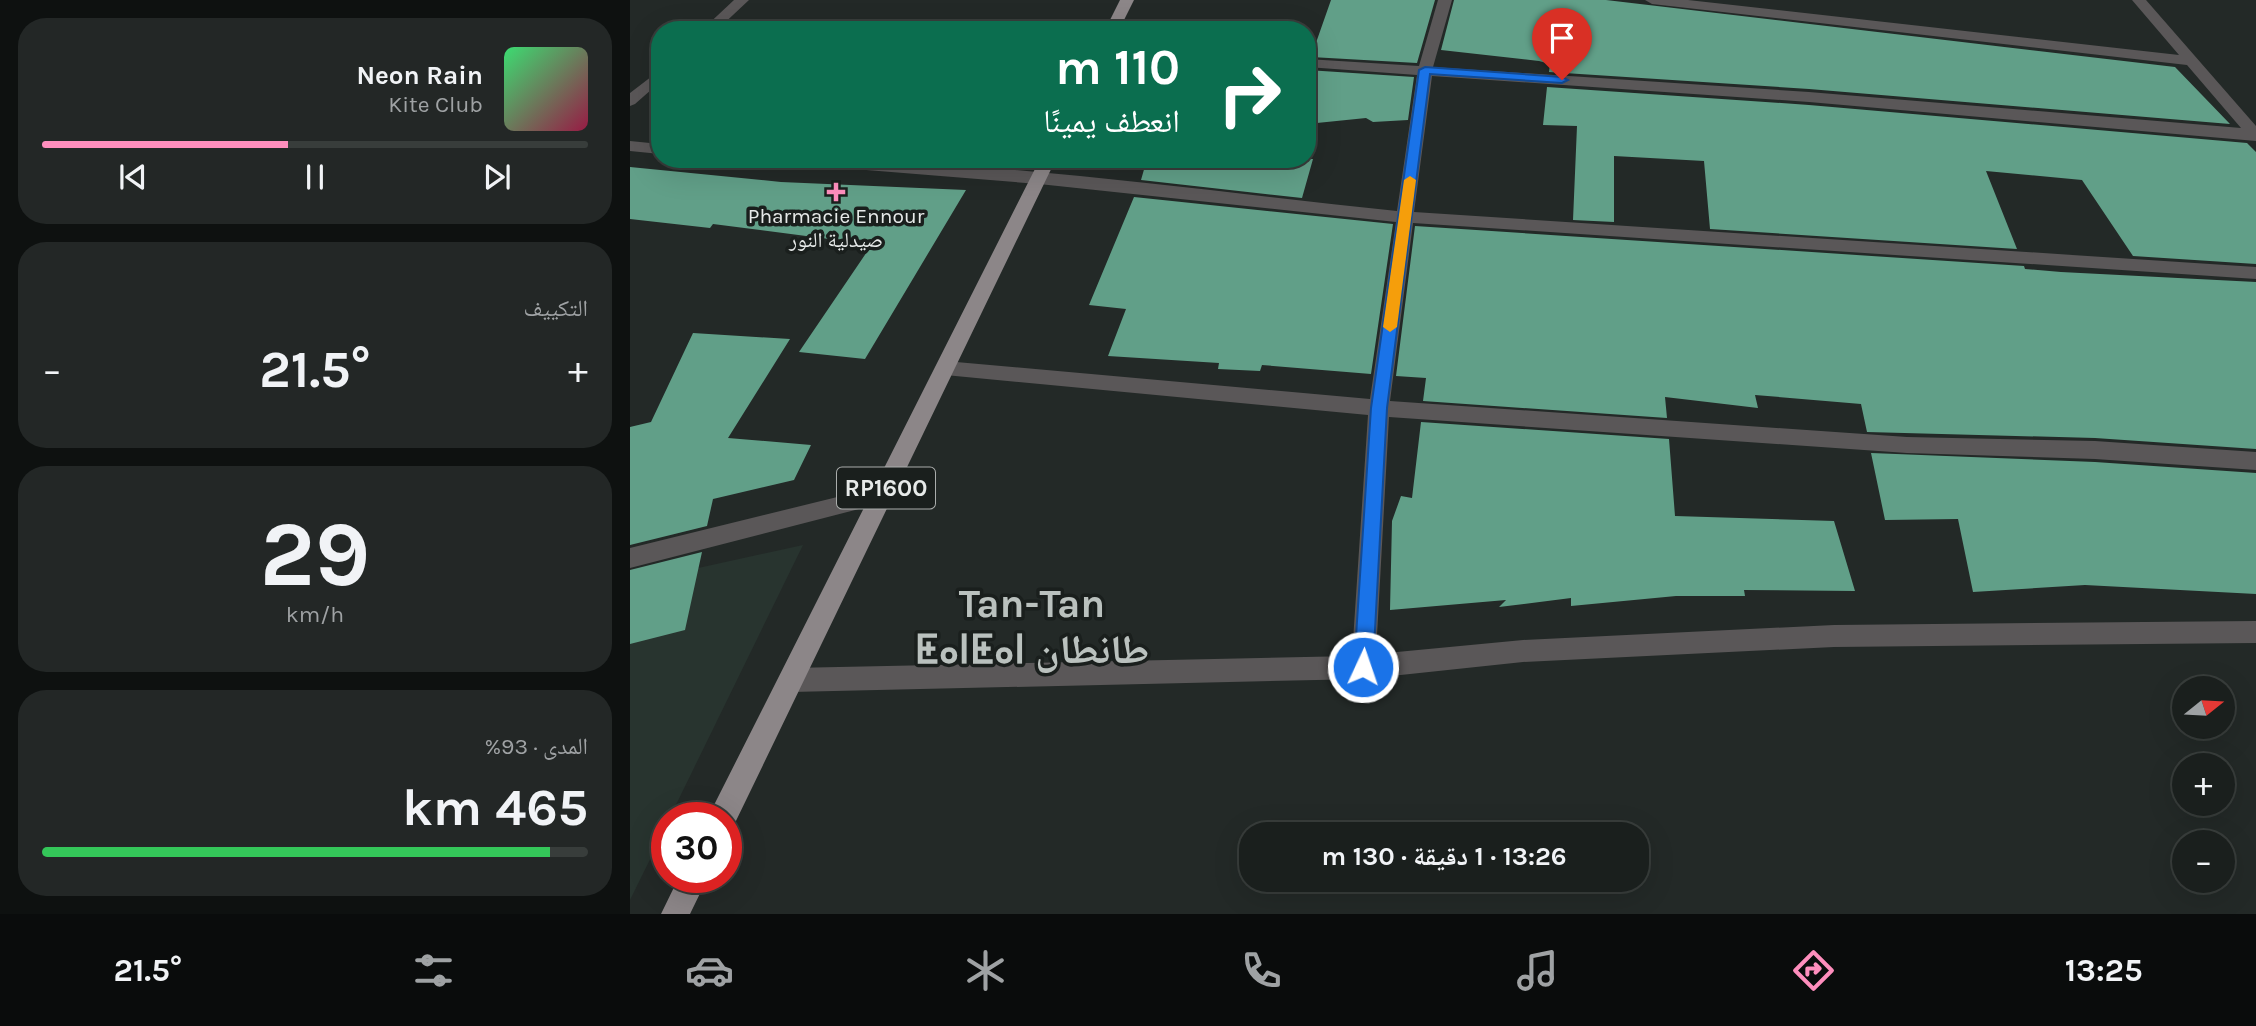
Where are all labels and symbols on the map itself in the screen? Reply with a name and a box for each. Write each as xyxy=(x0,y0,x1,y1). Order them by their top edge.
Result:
pin xyxy=(1532,8,1592,80)
marker: Pharmacie Ennour صيدلية النور xyxy=(828,184,844,200)
place label: Pharmacie Ennour صيدلية النور xyxy=(748,204,925,252)
road number: RP1600 xyxy=(837,467,935,508)
district label: Tan-Tan ⵟⴰⵏⵟⴰⵏ طانطان xyxy=(914,580,1150,673)
position arrow xyxy=(1326,630,1400,704)
north arrow xyxy=(2172,676,2235,738)
speed limit sign: 30 xyxy=(651,802,742,893)

